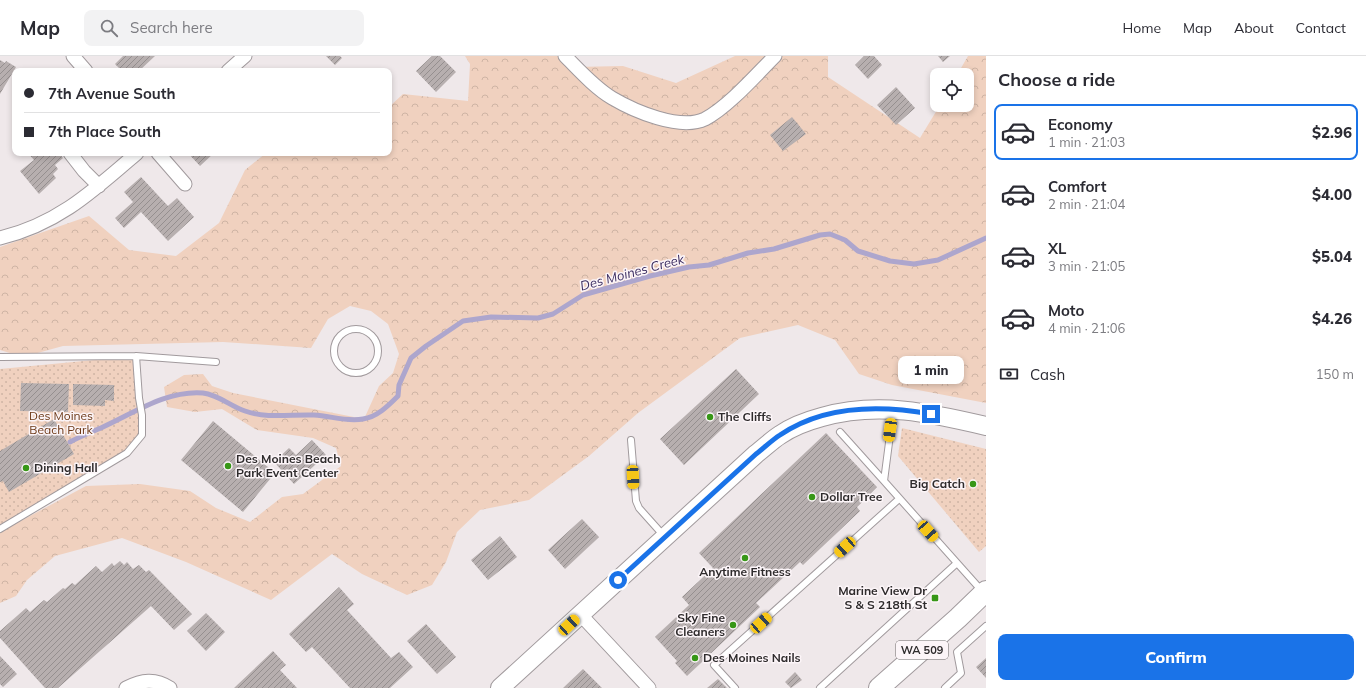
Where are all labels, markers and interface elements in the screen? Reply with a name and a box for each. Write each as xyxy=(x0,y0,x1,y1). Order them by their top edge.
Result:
search box xyxy=(84,10,364,46)
text: Map xyxy=(20,16,60,40)
icon: search xyxy=(98,17,120,39)
text: Search here xyxy=(130,18,213,37)
text: Home xyxy=(1122,19,1161,37)
text: Map xyxy=(1183,19,1212,37)
text: About xyxy=(1234,19,1274,37)
text: Contact xyxy=(1296,19,1346,37)
map controls xyxy=(930,68,974,112)
button: locate xyxy=(930,68,974,112)
text: Choose a ride xyxy=(998,68,1115,91)
text: 7th Avenue South xyxy=(48,84,175,103)
icon: car xyxy=(1000,114,1036,150)
text: Economy xyxy=(1048,115,1113,134)
text: 7th Place South xyxy=(48,122,161,141)
text: $2.96 xyxy=(1312,123,1352,142)
text: 1 min · 21:03 xyxy=(1048,134,1125,150)
icon: car xyxy=(1000,176,1036,212)
text: Comfort xyxy=(1048,177,1106,196)
text: $4.00 xyxy=(1312,185,1352,204)
text: 2 min · 21:04 xyxy=(1048,196,1125,212)
icon: car xyxy=(1000,238,1036,274)
text: XL xyxy=(1048,239,1066,258)
text: $5.04 xyxy=(1312,247,1352,266)
water label: Des Moines Creek xyxy=(578,250,686,294)
text: 3 min · 21:05 xyxy=(1048,258,1125,274)
icon: car xyxy=(1000,300,1036,336)
text: Moto xyxy=(1048,301,1084,320)
text: $4.26 xyxy=(1312,309,1352,328)
text: 4 min · 21:06 xyxy=(1048,320,1125,336)
callout: 1 min xyxy=(898,356,964,384)
text: 1 min xyxy=(914,362,948,378)
icon: cash xyxy=(998,363,1020,385)
text: Cash xyxy=(1030,365,1065,384)
text: 150 m xyxy=(1316,366,1354,382)
route end xyxy=(922,405,940,423)
park label: Des Moines Beach Park xyxy=(29,408,93,437)
place label: The Cliffs xyxy=(718,409,772,424)
marker: The Cliffs xyxy=(705,412,715,422)
car xyxy=(882,417,898,443)
place label: Des Moines Beach Park Event Center xyxy=(236,451,340,480)
place label: Dining Hall xyxy=(34,460,98,475)
marker: Des Moines Beach Park Event Center xyxy=(223,461,233,471)
marker: Dining Hall xyxy=(21,463,31,473)
car xyxy=(626,465,640,489)
place label: Big Catch xyxy=(910,476,965,491)
marker: Big Catch xyxy=(968,479,978,489)
place label: Dollar Tree xyxy=(820,489,883,504)
marker: Dollar Tree xyxy=(807,492,817,502)
car xyxy=(916,518,940,544)
car xyxy=(832,535,858,559)
marker: Anytime Fitness xyxy=(740,553,750,563)
place label: Anytime Fitness xyxy=(699,564,791,579)
route start xyxy=(609,571,627,589)
place label: Marine View Dr S & S 218th St xyxy=(838,583,927,612)
marker: Marine View Dr S & S 218th St xyxy=(930,593,940,603)
place label: Sky Fine Cleaners xyxy=(675,610,725,639)
car xyxy=(748,611,774,635)
car xyxy=(556,612,582,638)
marker: Sky Fine Cleaners xyxy=(728,620,738,630)
button: Confirm xyxy=(998,634,1354,680)
road number: WA 509 xyxy=(896,641,948,659)
place label: Des Moines Nails xyxy=(703,650,801,665)
marker: Des Moines Nails xyxy=(690,653,700,663)

